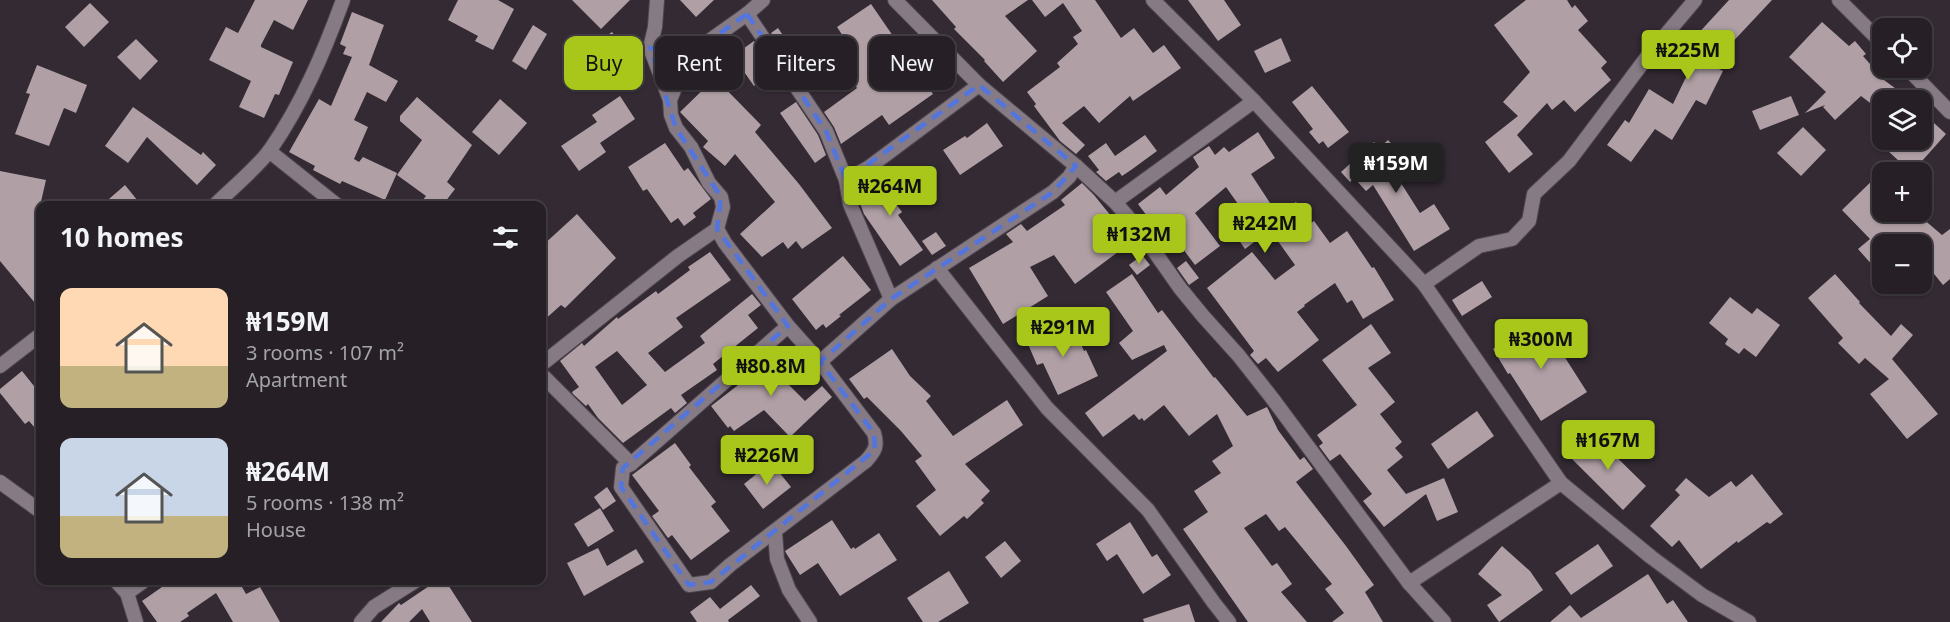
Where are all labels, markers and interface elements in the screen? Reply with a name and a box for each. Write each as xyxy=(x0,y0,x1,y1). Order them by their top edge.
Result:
map controls xyxy=(1872,18,1932,294)
button: locate xyxy=(1872,18,1932,78)
pin: ₦225M xyxy=(1646,30,1730,81)
chip: Buy xyxy=(564,36,643,90)
chip: Rent xyxy=(655,36,743,90)
chip: Filters xyxy=(755,36,857,90)
chip: New xyxy=(869,36,955,90)
text: ₦225M xyxy=(1656,36,1720,63)
button: layers xyxy=(1872,90,1932,150)
pin: ₦159M xyxy=(1354,143,1438,194)
text: ₦159M xyxy=(1364,149,1428,176)
button: + xyxy=(1872,162,1932,222)
pin: ₦264M xyxy=(848,166,932,217)
text: ₦264M xyxy=(858,172,922,199)
pin: ₦242M xyxy=(1223,203,1307,254)
text: ₦242M xyxy=(1233,209,1297,236)
pin: ₦132M xyxy=(1097,214,1181,265)
text: 10 homes xyxy=(60,219,184,255)
text: ₦132M xyxy=(1107,220,1171,247)
icon: filters xyxy=(489,221,522,254)
button: − xyxy=(1872,234,1932,294)
text: ₦159M xyxy=(246,303,330,339)
pin: ₦291M xyxy=(1021,307,1105,358)
icon: home xyxy=(108,312,180,384)
text: ₦291M xyxy=(1031,313,1095,340)
pin: ₦300M xyxy=(1499,319,1583,370)
text: ₦300M xyxy=(1509,325,1573,352)
text: 3 rooms · 107 m² xyxy=(246,339,404,366)
pin: ₦80.8M xyxy=(722,346,820,397)
text: ₦80.8M xyxy=(736,352,806,379)
text: Apartment xyxy=(246,366,347,393)
pin: ₦167M xyxy=(1566,420,1650,471)
text: ₦167M xyxy=(1576,426,1640,453)
pin: ₦226M xyxy=(725,435,809,486)
text: ₦226M xyxy=(735,441,799,468)
text: ₦264M xyxy=(246,453,330,489)
icon: home xyxy=(108,462,180,534)
text: 5 rooms · 138 m² xyxy=(246,489,404,516)
text: House xyxy=(246,516,306,543)

